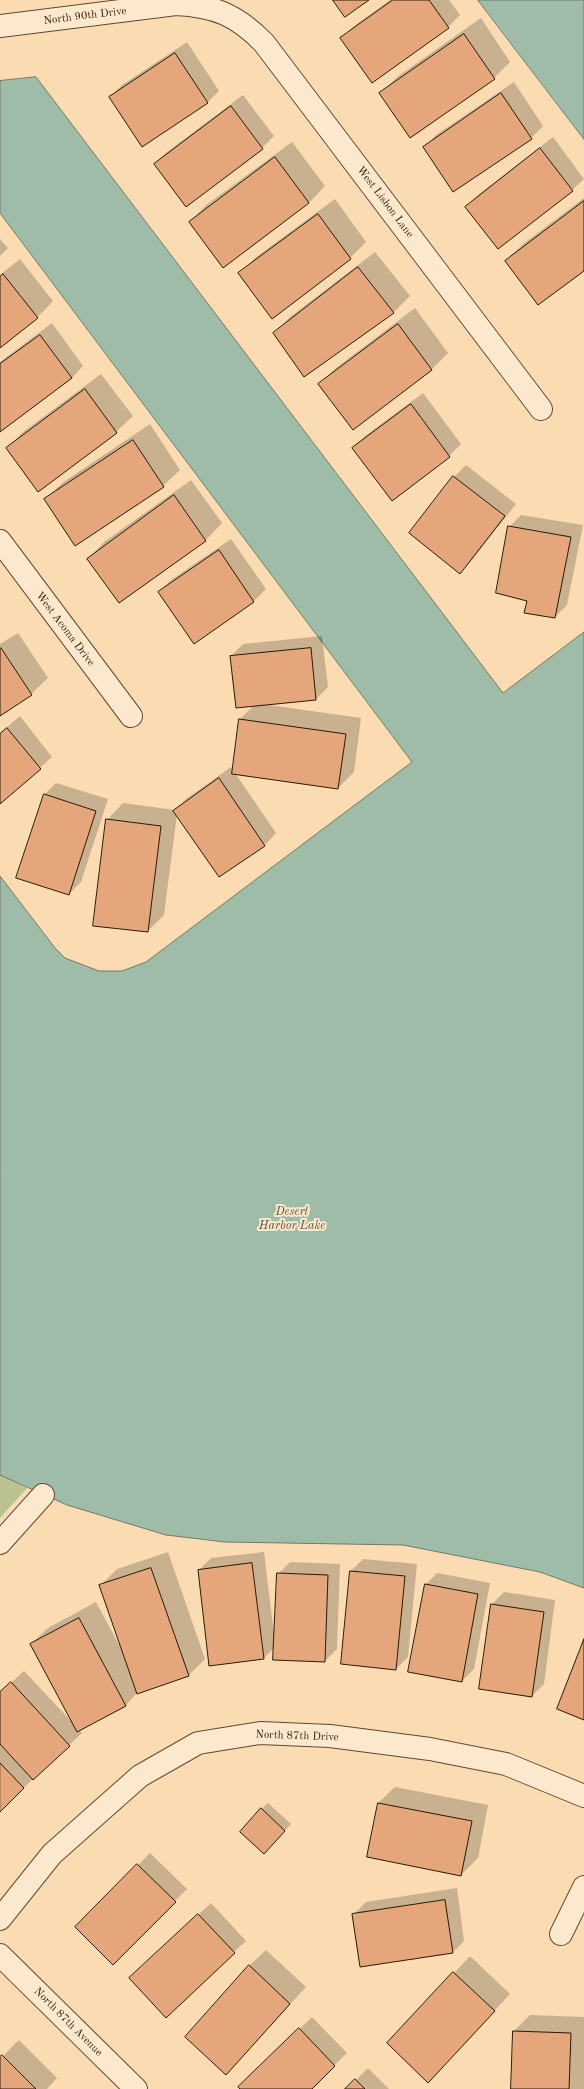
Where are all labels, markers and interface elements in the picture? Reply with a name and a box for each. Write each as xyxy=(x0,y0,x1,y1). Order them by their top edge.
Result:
street label: North 90th Drive xyxy=(43,4,127,28)
street label: West Lisbon Lane xyxy=(354,163,416,241)
street label: West Acoma Drive xyxy=(33,589,97,669)
water label: Desert Harbor Lake xyxy=(259,1205,325,1233)
street label: North 87th Drive xyxy=(255,1728,339,1744)
street label: North 87th Avenue xyxy=(31,1985,105,2059)

